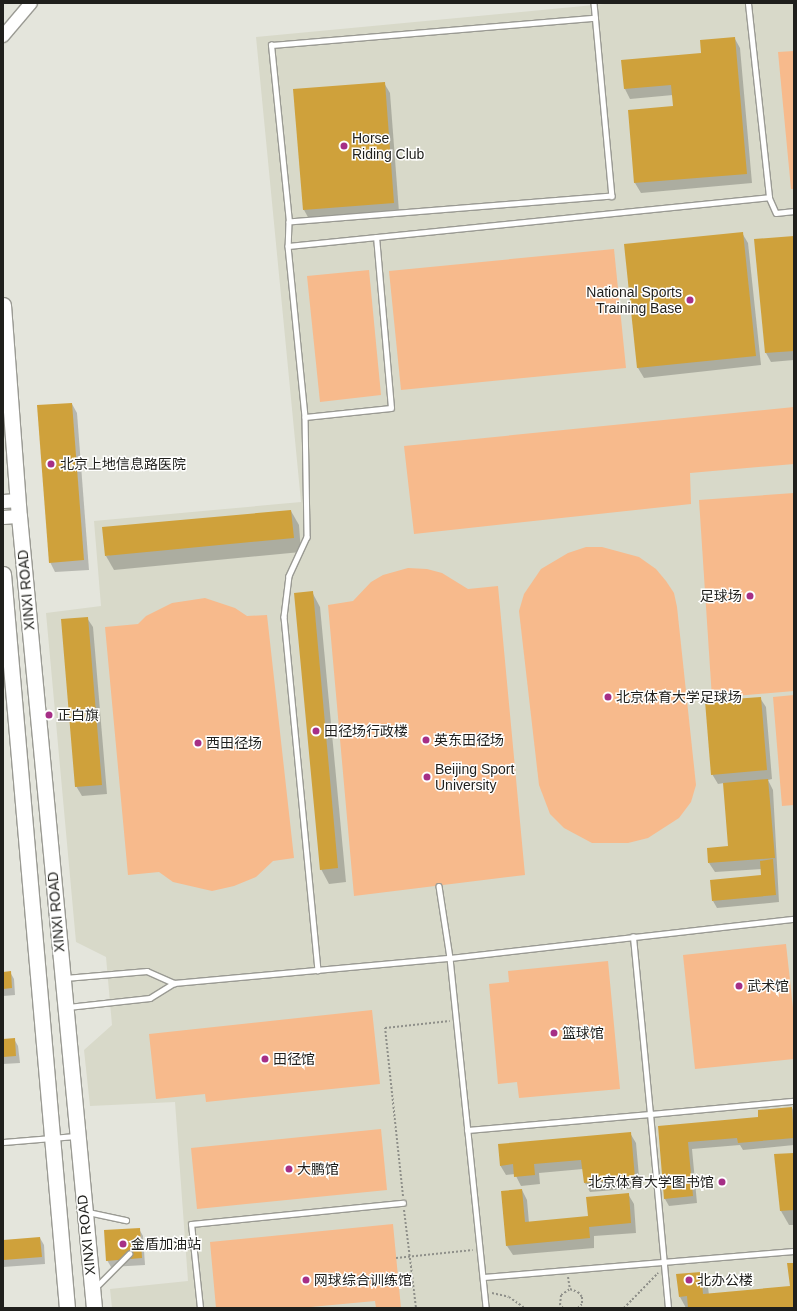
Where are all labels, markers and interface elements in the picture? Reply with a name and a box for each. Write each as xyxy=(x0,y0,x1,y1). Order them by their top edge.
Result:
place label: Horse Riding Club xyxy=(352,130,424,162)
marker: Horse Riding Club xyxy=(339,141,349,151)
place label: National Sports Training Base xyxy=(586,284,682,316)
marker: National Sports Training Base xyxy=(685,295,695,305)
place label: 北京上地信息路医院 xyxy=(60,456,186,472)
marker: 北京上地信息路医院 xyxy=(45,458,57,470)
street label: XINXI ROAD xyxy=(14,549,38,631)
place label: 足球场 xyxy=(700,588,742,604)
marker: 足球场 xyxy=(745,591,755,601)
place label: 北京体育大学足球场 xyxy=(616,689,742,705)
marker: 北京体育大学足球场 xyxy=(603,692,613,702)
place label: 正白旗 xyxy=(57,707,99,723)
marker: 正白旗 xyxy=(44,710,54,720)
place label: 田径场行政楼 xyxy=(324,723,408,739)
marker: 田径场行政楼 xyxy=(311,726,321,736)
place label: 英东田径场 xyxy=(434,732,504,748)
place label: 西田径场 xyxy=(206,735,262,751)
marker: 英东田径场 xyxy=(421,735,431,745)
marker: 西田径场 xyxy=(193,738,203,748)
place label: Beijing Sport University xyxy=(435,761,514,794)
marker: Beijing Sport University xyxy=(422,772,432,782)
street label: XINXI ROAD xyxy=(44,871,68,953)
place label: 武术馆 xyxy=(747,978,789,994)
marker: 武术馆 xyxy=(734,981,744,991)
place label: 篮球馆 xyxy=(562,1025,604,1041)
marker: 篮球馆 xyxy=(549,1028,559,1038)
place label: 田径馆 xyxy=(273,1051,315,1067)
marker: 田径馆 xyxy=(260,1054,270,1064)
place label: 大鹏馆 xyxy=(297,1161,339,1177)
marker: 大鹏馆 xyxy=(284,1164,294,1174)
place label: 北京体育大学图书馆 xyxy=(588,1174,714,1190)
marker: 北京体育大学图书馆 xyxy=(717,1177,727,1187)
street label: XINXI ROAD xyxy=(73,1194,99,1276)
place label: 金盾加油站 xyxy=(131,1236,201,1252)
marker: 金盾加油站 xyxy=(118,1239,128,1249)
place label: 网球综合训练馆 xyxy=(314,1272,412,1288)
place label: 北办公楼 xyxy=(697,1272,753,1288)
marker: 网球综合训练馆 xyxy=(301,1275,311,1285)
marker: 北办公楼 xyxy=(684,1275,694,1285)

